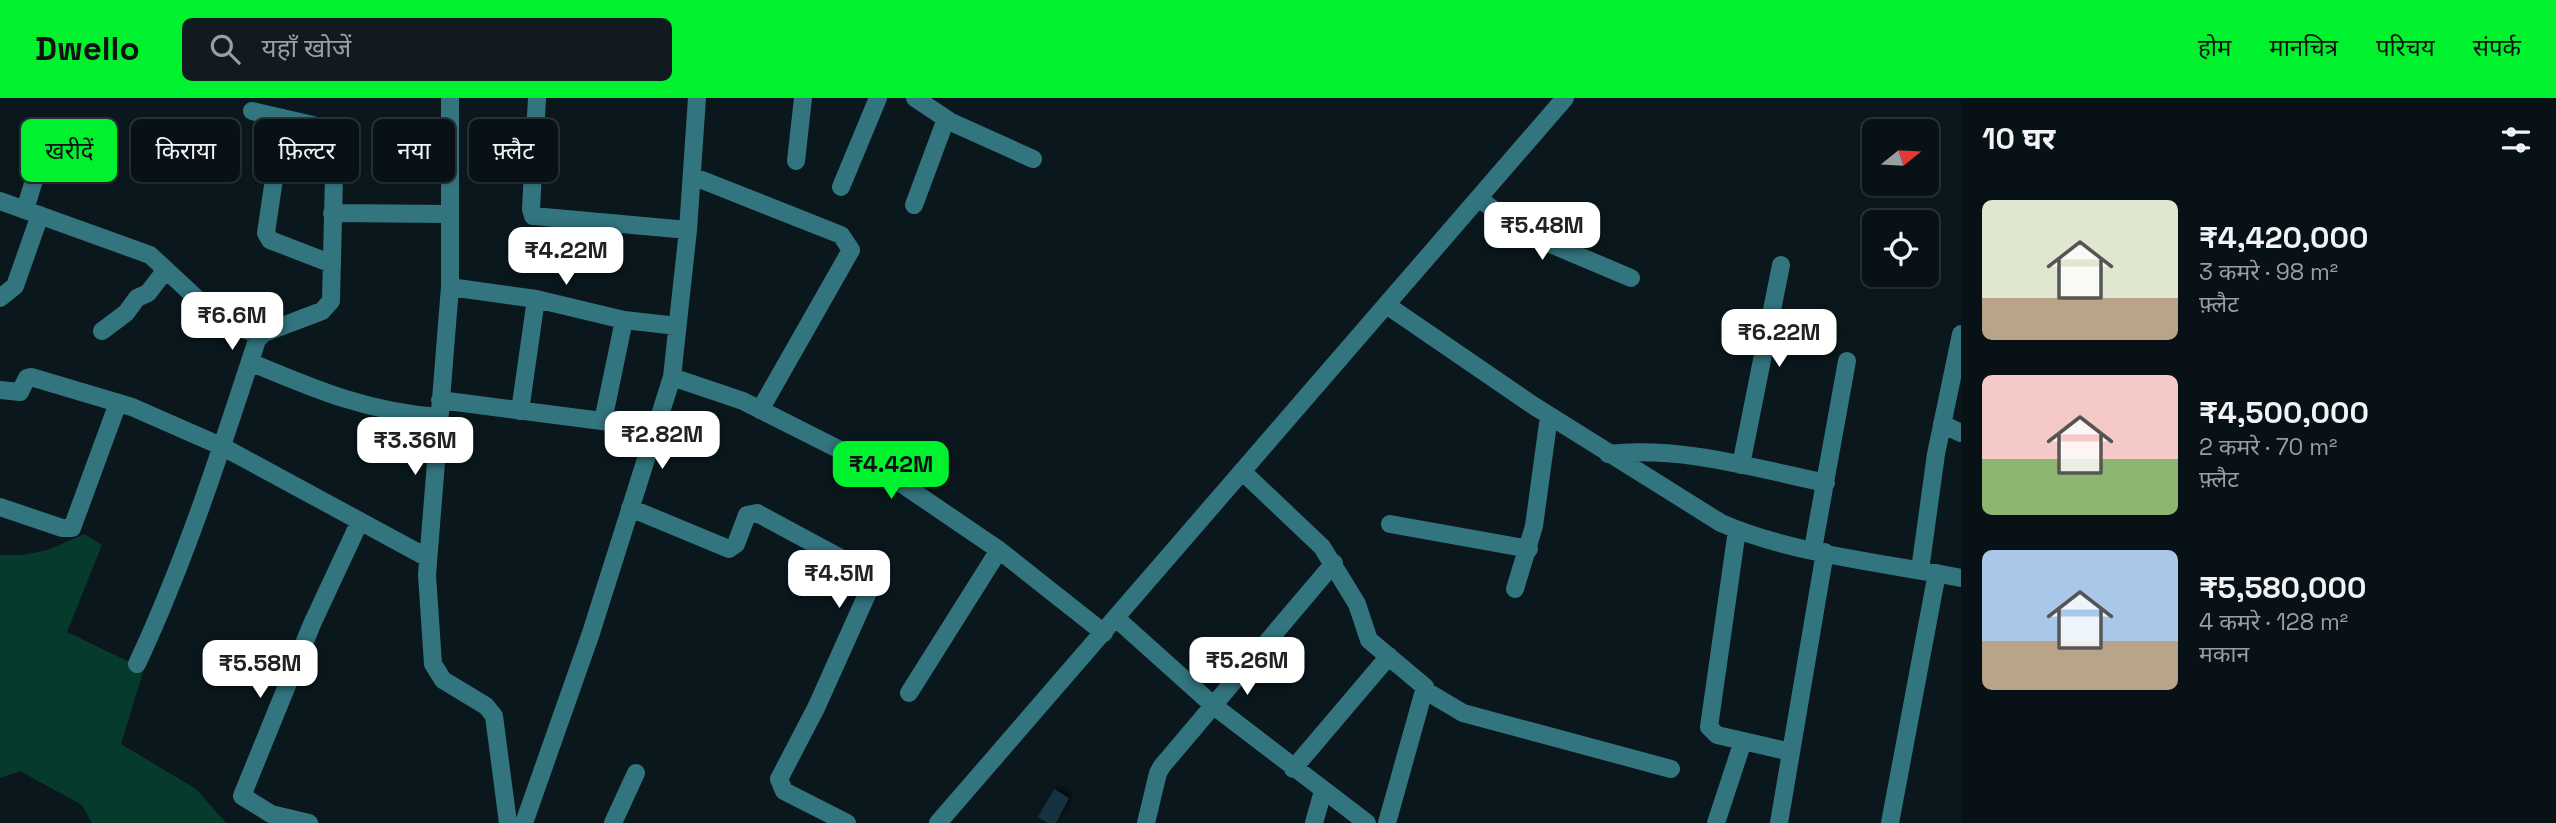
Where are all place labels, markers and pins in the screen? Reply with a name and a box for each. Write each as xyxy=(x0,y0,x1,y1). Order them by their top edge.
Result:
pin: ₹5.48M xyxy=(1485,202,1599,262)
pin: ₹4.22M xyxy=(509,228,623,287)
pin: ₹6.6M xyxy=(183,292,281,352)
pin: ₹6.22M xyxy=(1722,310,1836,369)
pin: ₹2.82M xyxy=(605,412,719,471)
pin: ₹3.36M xyxy=(358,418,472,477)
pin: ₹4.42M xyxy=(834,442,948,501)
pin: ₹4.5M xyxy=(790,550,888,610)
pin: ₹5.26M xyxy=(1190,638,1304,697)
pin: ₹5.58M xyxy=(203,640,317,700)

